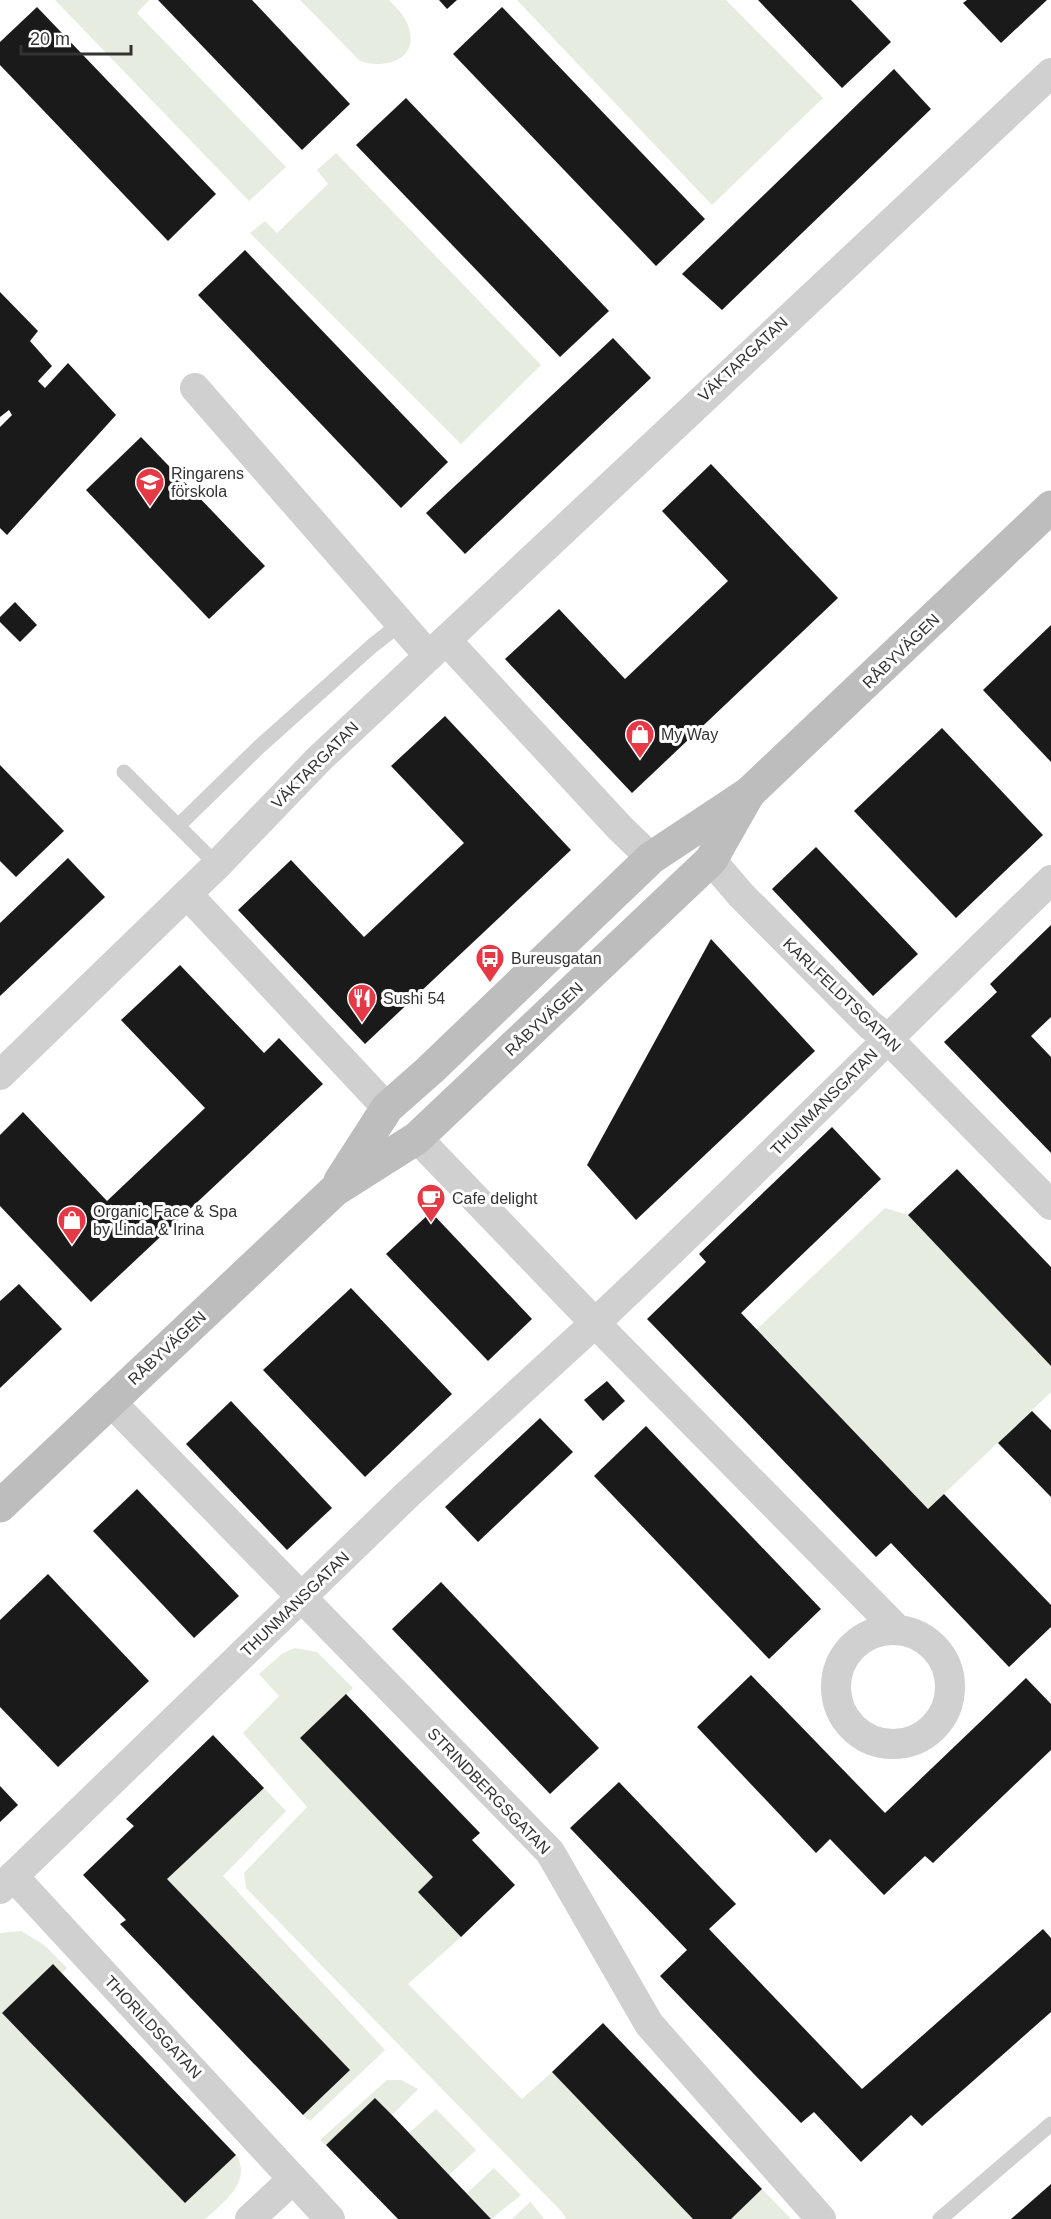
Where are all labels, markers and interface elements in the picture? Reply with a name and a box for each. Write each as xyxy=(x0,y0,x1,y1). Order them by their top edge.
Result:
scale bar xyxy=(21,18,130,56)
text: 20 m xyxy=(30,29,70,49)
street label: VÄKTARGATAN xyxy=(695,313,791,405)
place label: Ringarens förskola xyxy=(171,465,244,500)
school or university icon: Ringarens förskola xyxy=(134,466,166,508)
street label: RÅBYVÄGEN xyxy=(859,610,943,692)
street label: VÄKTARGATAN xyxy=(268,718,362,812)
shop icon: My Way xyxy=(624,718,656,760)
place label: My Way xyxy=(661,726,718,743)
street label: KARLFELDTSGATAN xyxy=(780,935,904,1055)
bus stop icon: Bureusgatan xyxy=(474,942,506,984)
place label: Bureusgatan xyxy=(511,950,602,967)
street label: RÅBYVÄGEN xyxy=(501,978,586,1059)
restaurant icon: Sushi 54 xyxy=(346,982,378,1024)
place label: Sushi 54 xyxy=(383,990,445,1007)
street label: THUNMANSGATAN xyxy=(767,1045,881,1159)
cafe icon: Cafe delight xyxy=(415,1182,447,1224)
place label: Cafe delight xyxy=(452,1190,538,1207)
place label: Organic Face & Spa by Linda & Irina xyxy=(93,1203,237,1238)
shop icon: Organic Face & Spa by Linda & Irina xyxy=(56,1204,88,1246)
street label: RÅBYVÄGEN xyxy=(124,1307,209,1388)
street label: THUNMANSGATAN xyxy=(238,1548,352,1660)
street label: STRINDBERGSGATAN xyxy=(424,1725,554,1857)
street label: THORILDSGATAN xyxy=(101,1972,205,2082)

